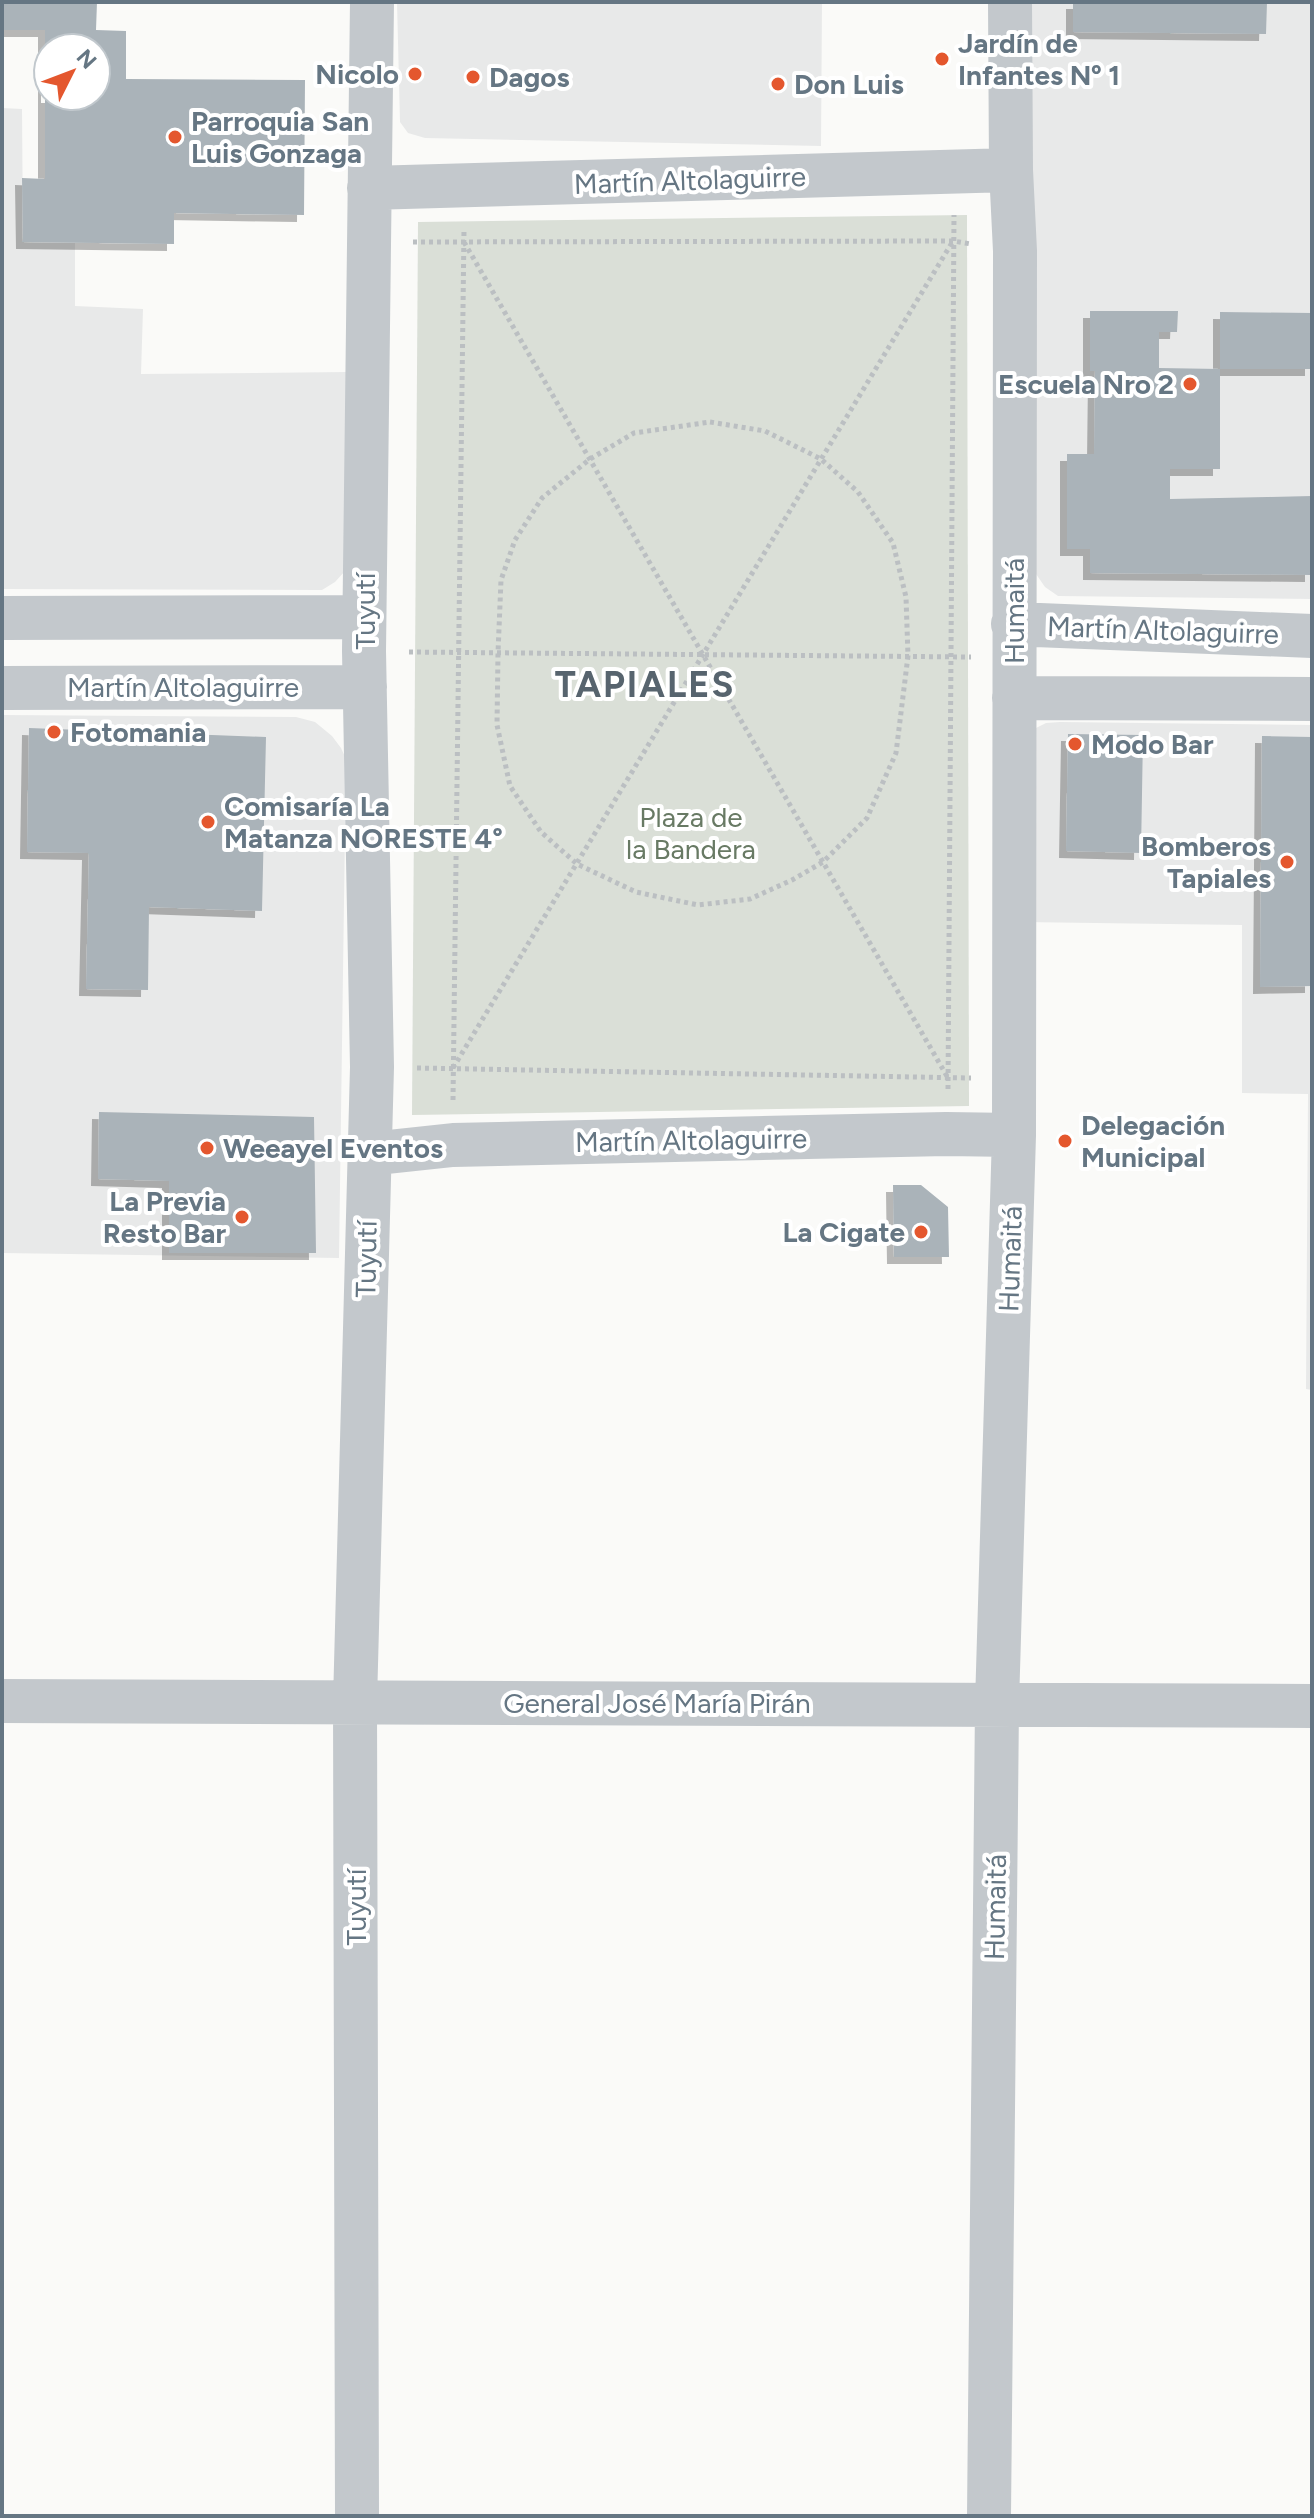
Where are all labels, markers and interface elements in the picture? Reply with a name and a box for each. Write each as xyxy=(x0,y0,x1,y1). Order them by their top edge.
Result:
place label: Jardín de Infantes Nº 1 xyxy=(958,26,1120,92)
north arrow xyxy=(32,32,112,112)
text: N xyxy=(71,44,102,74)
marker: Jardín de Infantes Nº 1 xyxy=(933,50,951,68)
place label: Nicolo xyxy=(315,57,399,91)
place label: Dagos xyxy=(489,60,570,94)
marker: Nicolo xyxy=(406,65,424,83)
place label: Don Luis xyxy=(794,67,904,101)
marker: Dagos xyxy=(464,68,482,86)
marker: Don Luis xyxy=(769,75,787,93)
place label: Parroquia San Luis Gonzaga xyxy=(191,104,369,170)
marker: Parroquia San Luis Gonzaga xyxy=(166,128,184,146)
street label: Martín Altolaguirre xyxy=(573,159,807,201)
place label: Escuela Nro 2 xyxy=(998,367,1174,401)
marker: Escuela Nro 2 xyxy=(1181,375,1199,393)
street label: Humaitá xyxy=(997,558,1031,664)
street label: Tuyutí xyxy=(348,571,382,650)
street label: Martín Altolaguirre xyxy=(1046,609,1280,651)
district label: TAPIALES xyxy=(555,663,735,706)
street label: Martín Altolaguirre xyxy=(67,670,299,704)
place label: Fotomania xyxy=(70,715,206,749)
marker: Fotomania xyxy=(45,723,63,741)
place label: Modo Bar xyxy=(1091,727,1214,761)
marker: Modo Bar xyxy=(1066,735,1084,753)
place label: Comisaría La Matanza NORESTE 4° xyxy=(224,789,503,855)
park label: Plaza de la Bandera xyxy=(626,800,756,866)
marker: Comisaría La Matanza NORESTE 4° xyxy=(199,813,217,831)
place label: Bomberos Tapiales xyxy=(1141,829,1271,895)
marker: Bomberos Tapiales xyxy=(1278,853,1296,871)
place label: Delegación Municipal xyxy=(1081,1108,1225,1174)
street label: Martín Altolaguirre xyxy=(575,1121,807,1159)
place label: Weeayel Eventos xyxy=(223,1131,443,1165)
marker: Delegación Municipal xyxy=(1056,1132,1074,1150)
marker: Weeayel Eventos xyxy=(198,1139,216,1157)
place label: La Previa Resto Bar xyxy=(103,1184,226,1250)
street label: Humaitá xyxy=(991,1205,1029,1313)
marker: La Previa Resto Bar xyxy=(233,1208,251,1226)
place label: La Cigate xyxy=(782,1215,905,1249)
street label: Tuyutí xyxy=(348,1219,384,1298)
marker: La Cigate xyxy=(912,1223,930,1241)
street label: General José María Pirán xyxy=(503,1686,811,1720)
street label: Humaitá xyxy=(977,1854,1013,1960)
street label: Tuyutí xyxy=(339,1867,373,1946)

